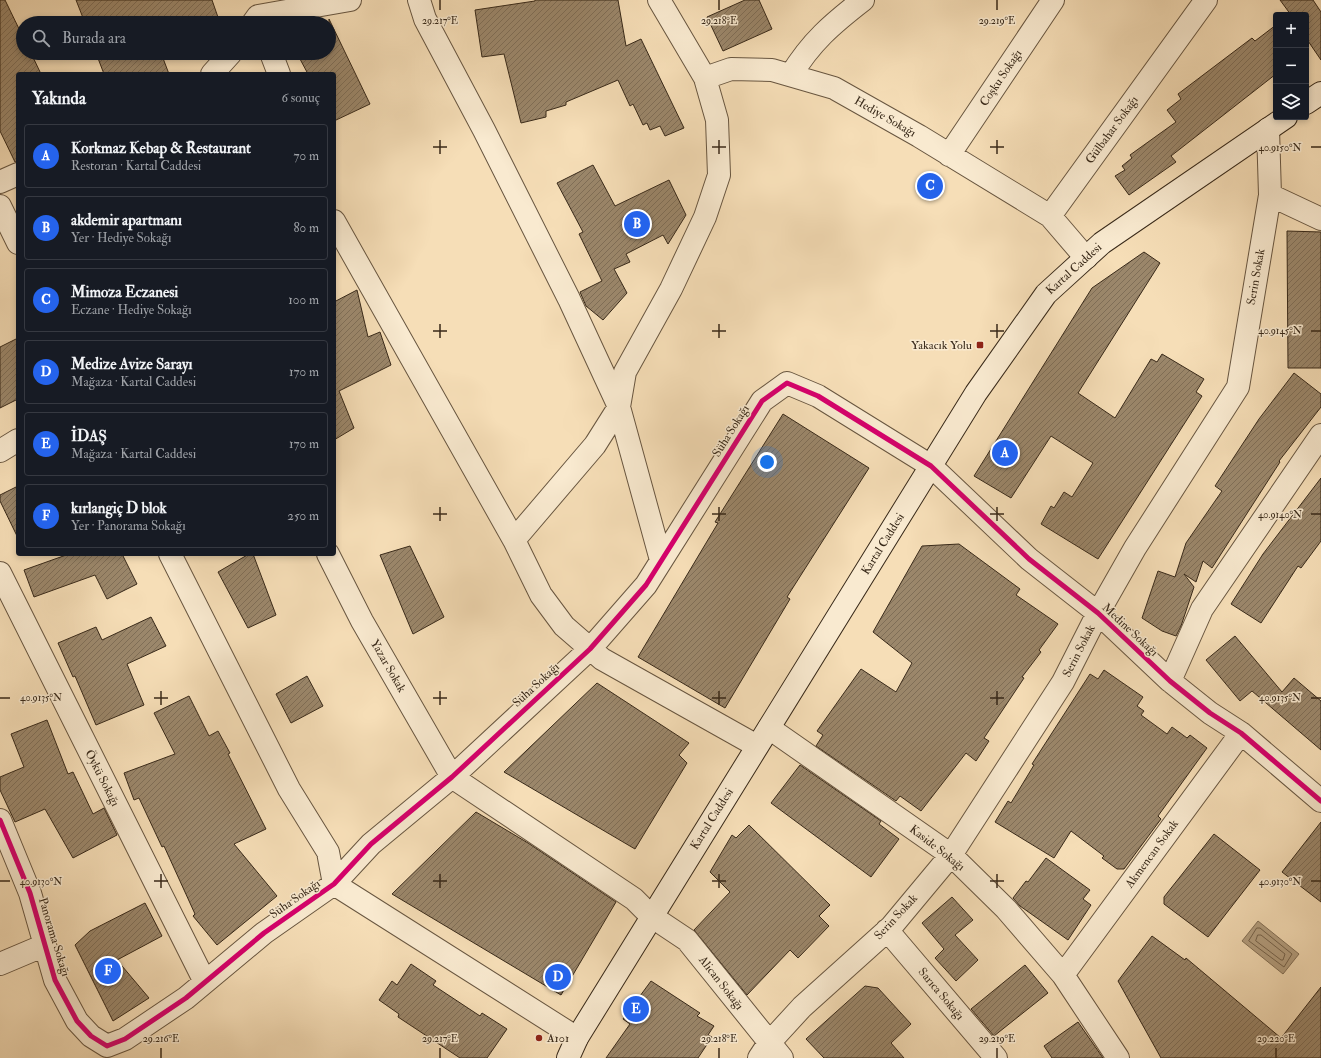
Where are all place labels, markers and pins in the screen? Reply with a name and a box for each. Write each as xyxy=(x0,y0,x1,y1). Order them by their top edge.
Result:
pin: C xyxy=(917,171,943,201)
pin: B xyxy=(624,209,650,239)
place label: Yakacık Yolu xyxy=(911,338,972,353)
marker: Yakacık Yolu xyxy=(975,340,985,350)
pin: A xyxy=(992,438,1018,468)
pin: F xyxy=(95,956,121,986)
pin: D xyxy=(545,962,571,992)
pin: E xyxy=(623,994,649,1024)
place label: A101 xyxy=(546,1031,569,1046)
marker: A101 xyxy=(534,1033,544,1043)

